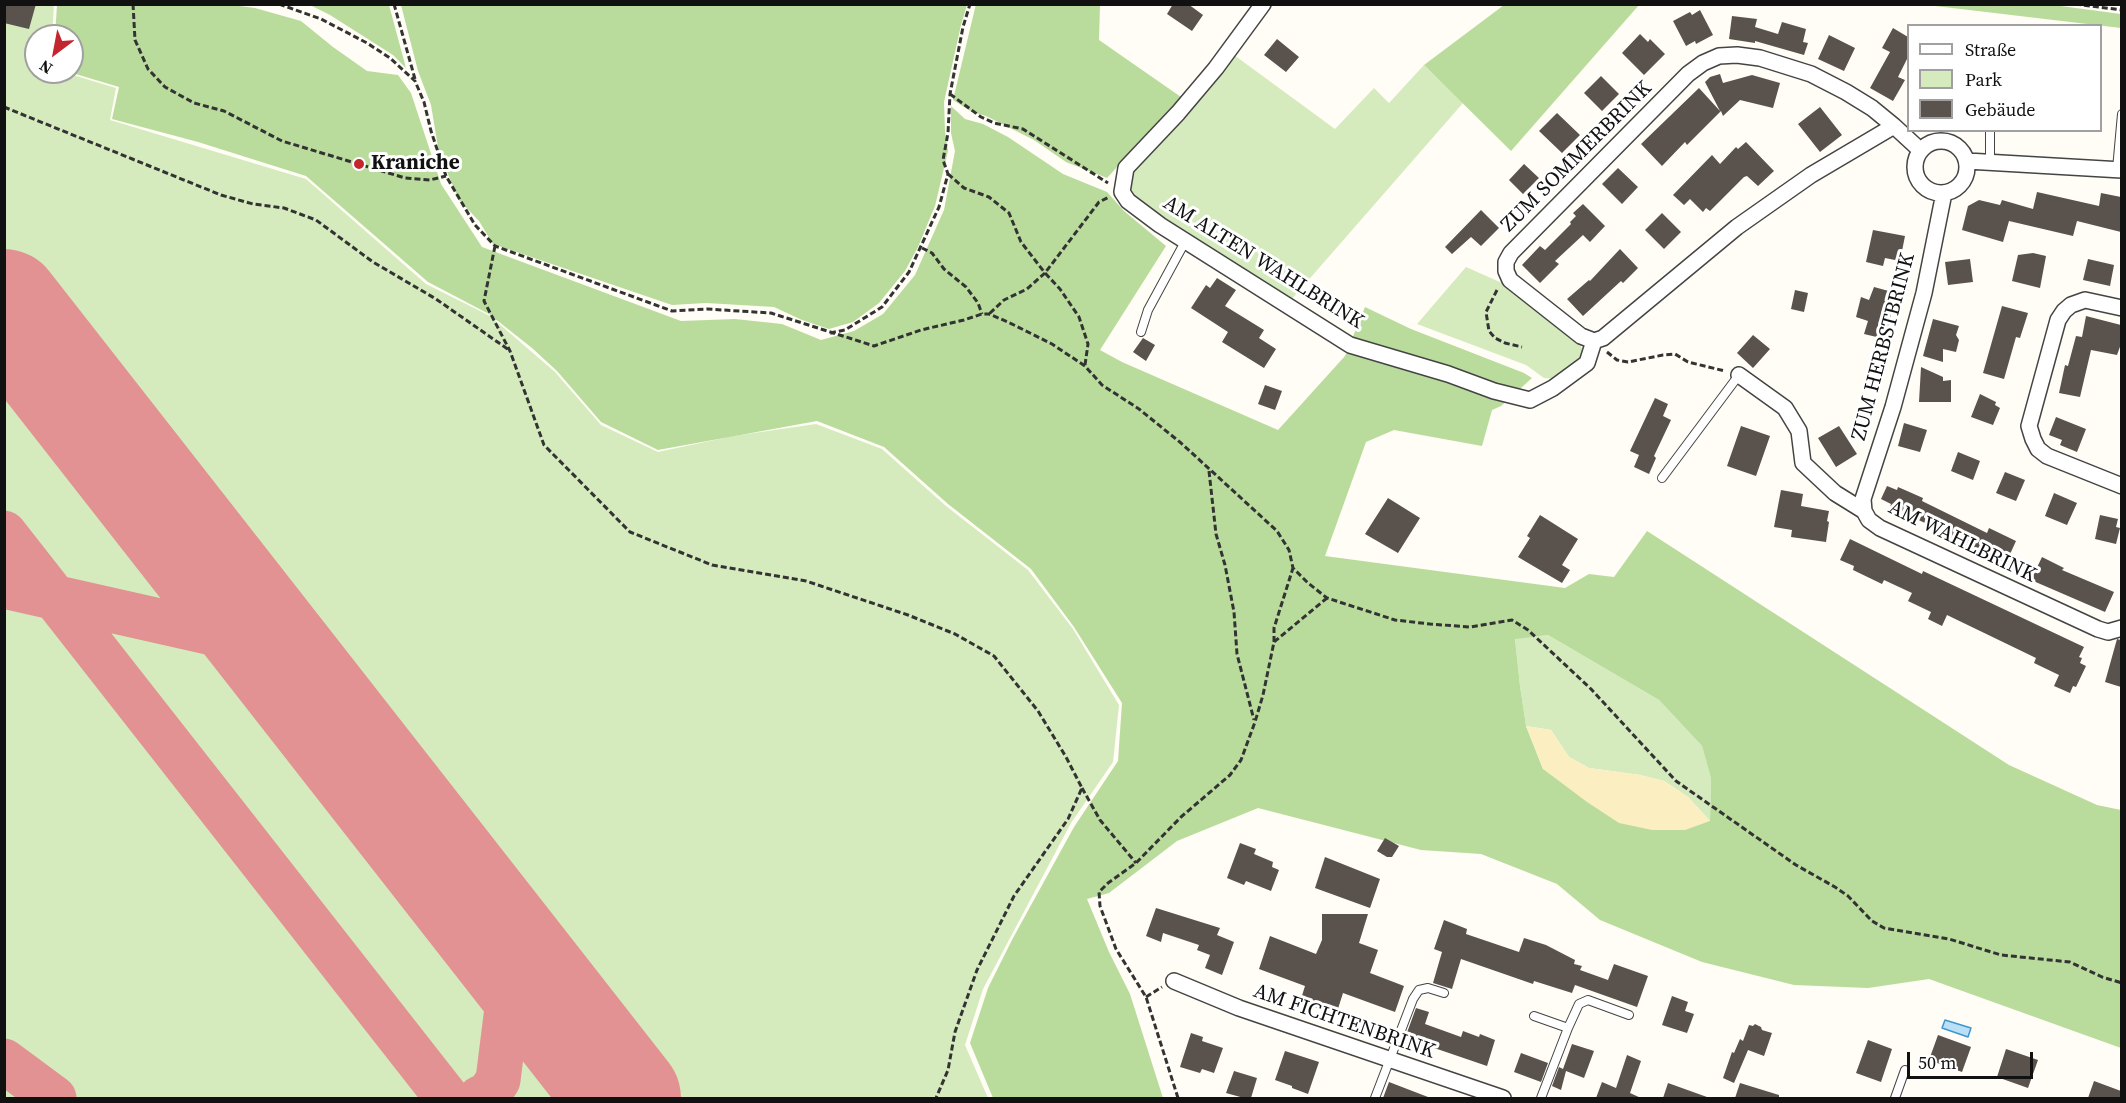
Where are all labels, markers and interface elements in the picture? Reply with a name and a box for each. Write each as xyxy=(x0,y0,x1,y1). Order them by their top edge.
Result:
north arrow xyxy=(24,24,84,84)
legend xyxy=(1907,24,2102,132)
text: Straße xyxy=(1965,37,2016,62)
text: N xyxy=(35,55,56,80)
text: Park xyxy=(1965,67,2002,92)
street label: ZUM SOMMERBRINK xyxy=(1496,76,1658,238)
text: Gebäude xyxy=(1965,97,2036,122)
place label: Kraniche xyxy=(371,151,460,177)
marker: Kraniche xyxy=(352,157,366,171)
street label: AM ALTEN WAHLBRINK xyxy=(1158,191,1368,335)
street label: ZUM HERBSTBRINK xyxy=(1847,251,1921,443)
street label: AM WAHLBRINK xyxy=(1884,495,2040,589)
street label: AM FICHTENBRINK xyxy=(1250,979,1438,1065)
scale bar xyxy=(1910,1040,2036,1078)
text: 50 m xyxy=(1918,1050,1956,1075)

